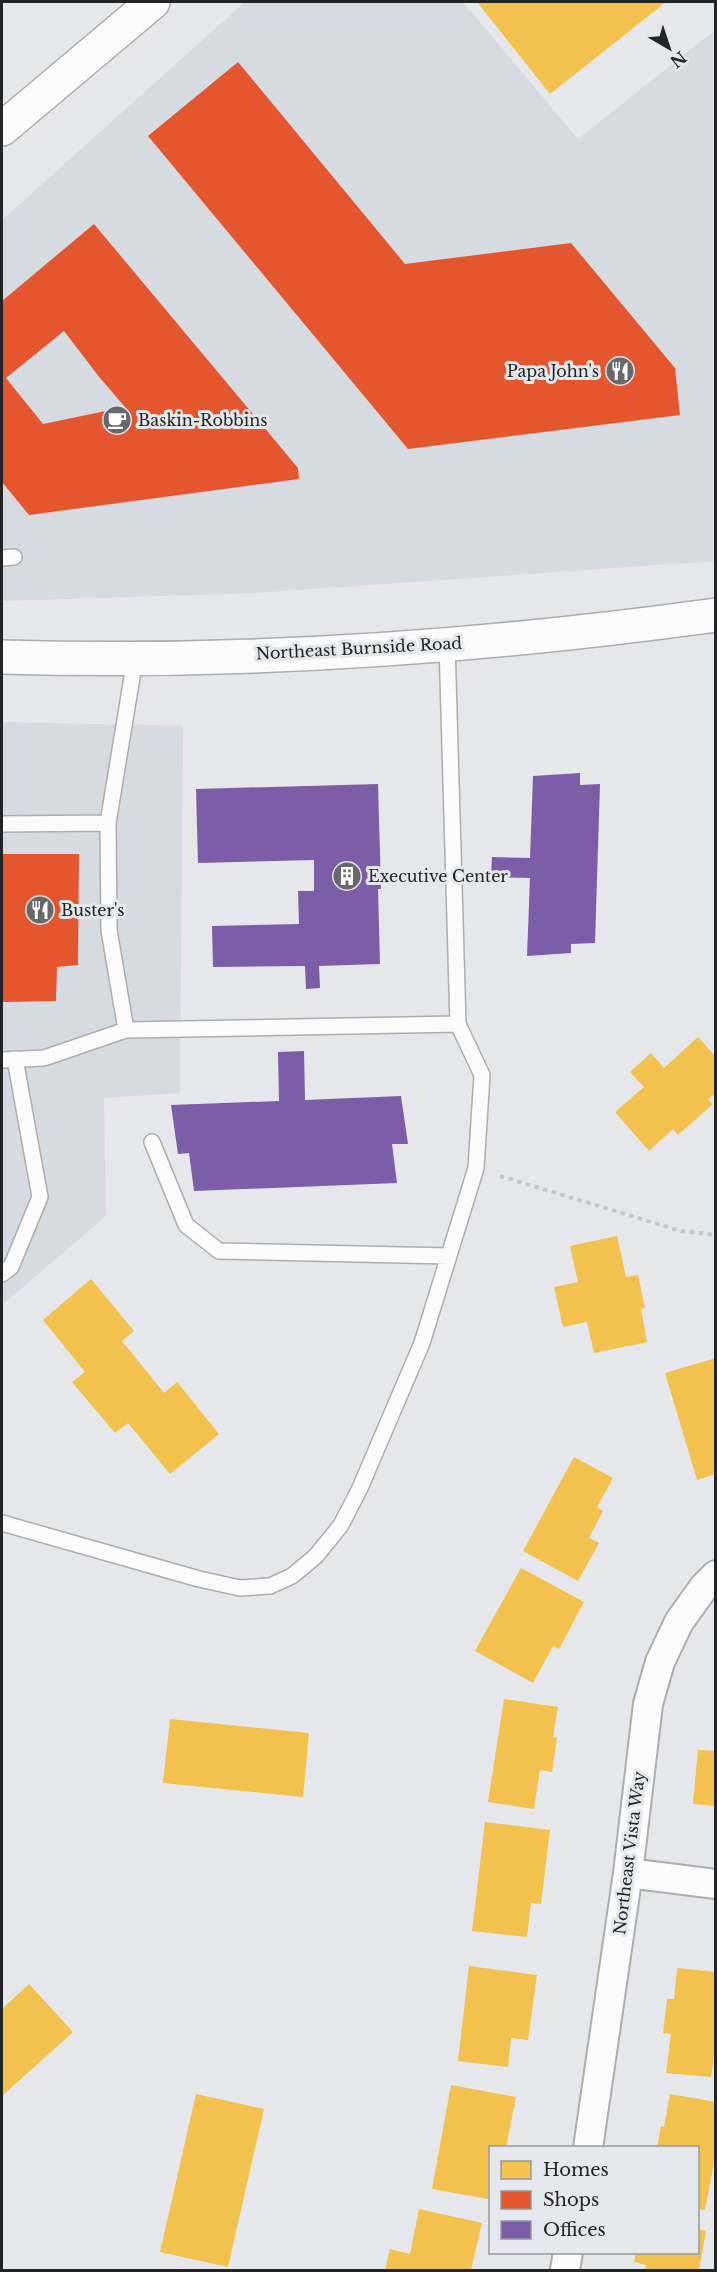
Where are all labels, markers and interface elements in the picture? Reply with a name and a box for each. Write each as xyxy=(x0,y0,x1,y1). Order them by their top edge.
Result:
north arrow xyxy=(639,18,699,78)
text: N xyxy=(666,47,691,72)
restaurant icon: Papa John's xyxy=(604,355,636,387)
place label: Papa John's xyxy=(507,361,599,381)
cafe icon: Baskin-Robbins xyxy=(101,404,133,436)
place label: Baskin-Robbins xyxy=(138,410,268,430)
street label: Northeast Burnside Road xyxy=(255,633,463,663)
building icon: Executive Center xyxy=(331,860,363,892)
place label: Executive Center xyxy=(368,866,508,886)
restaurant icon: Buster's xyxy=(24,894,56,926)
place label: Buster's xyxy=(61,900,125,920)
street label: Northeast Vista Way xyxy=(609,1769,649,1936)
legend xyxy=(489,2146,699,2254)
text: Homes xyxy=(543,2159,609,2181)
text: Shops xyxy=(543,2189,599,2211)
text: Offices xyxy=(543,2219,606,2241)

